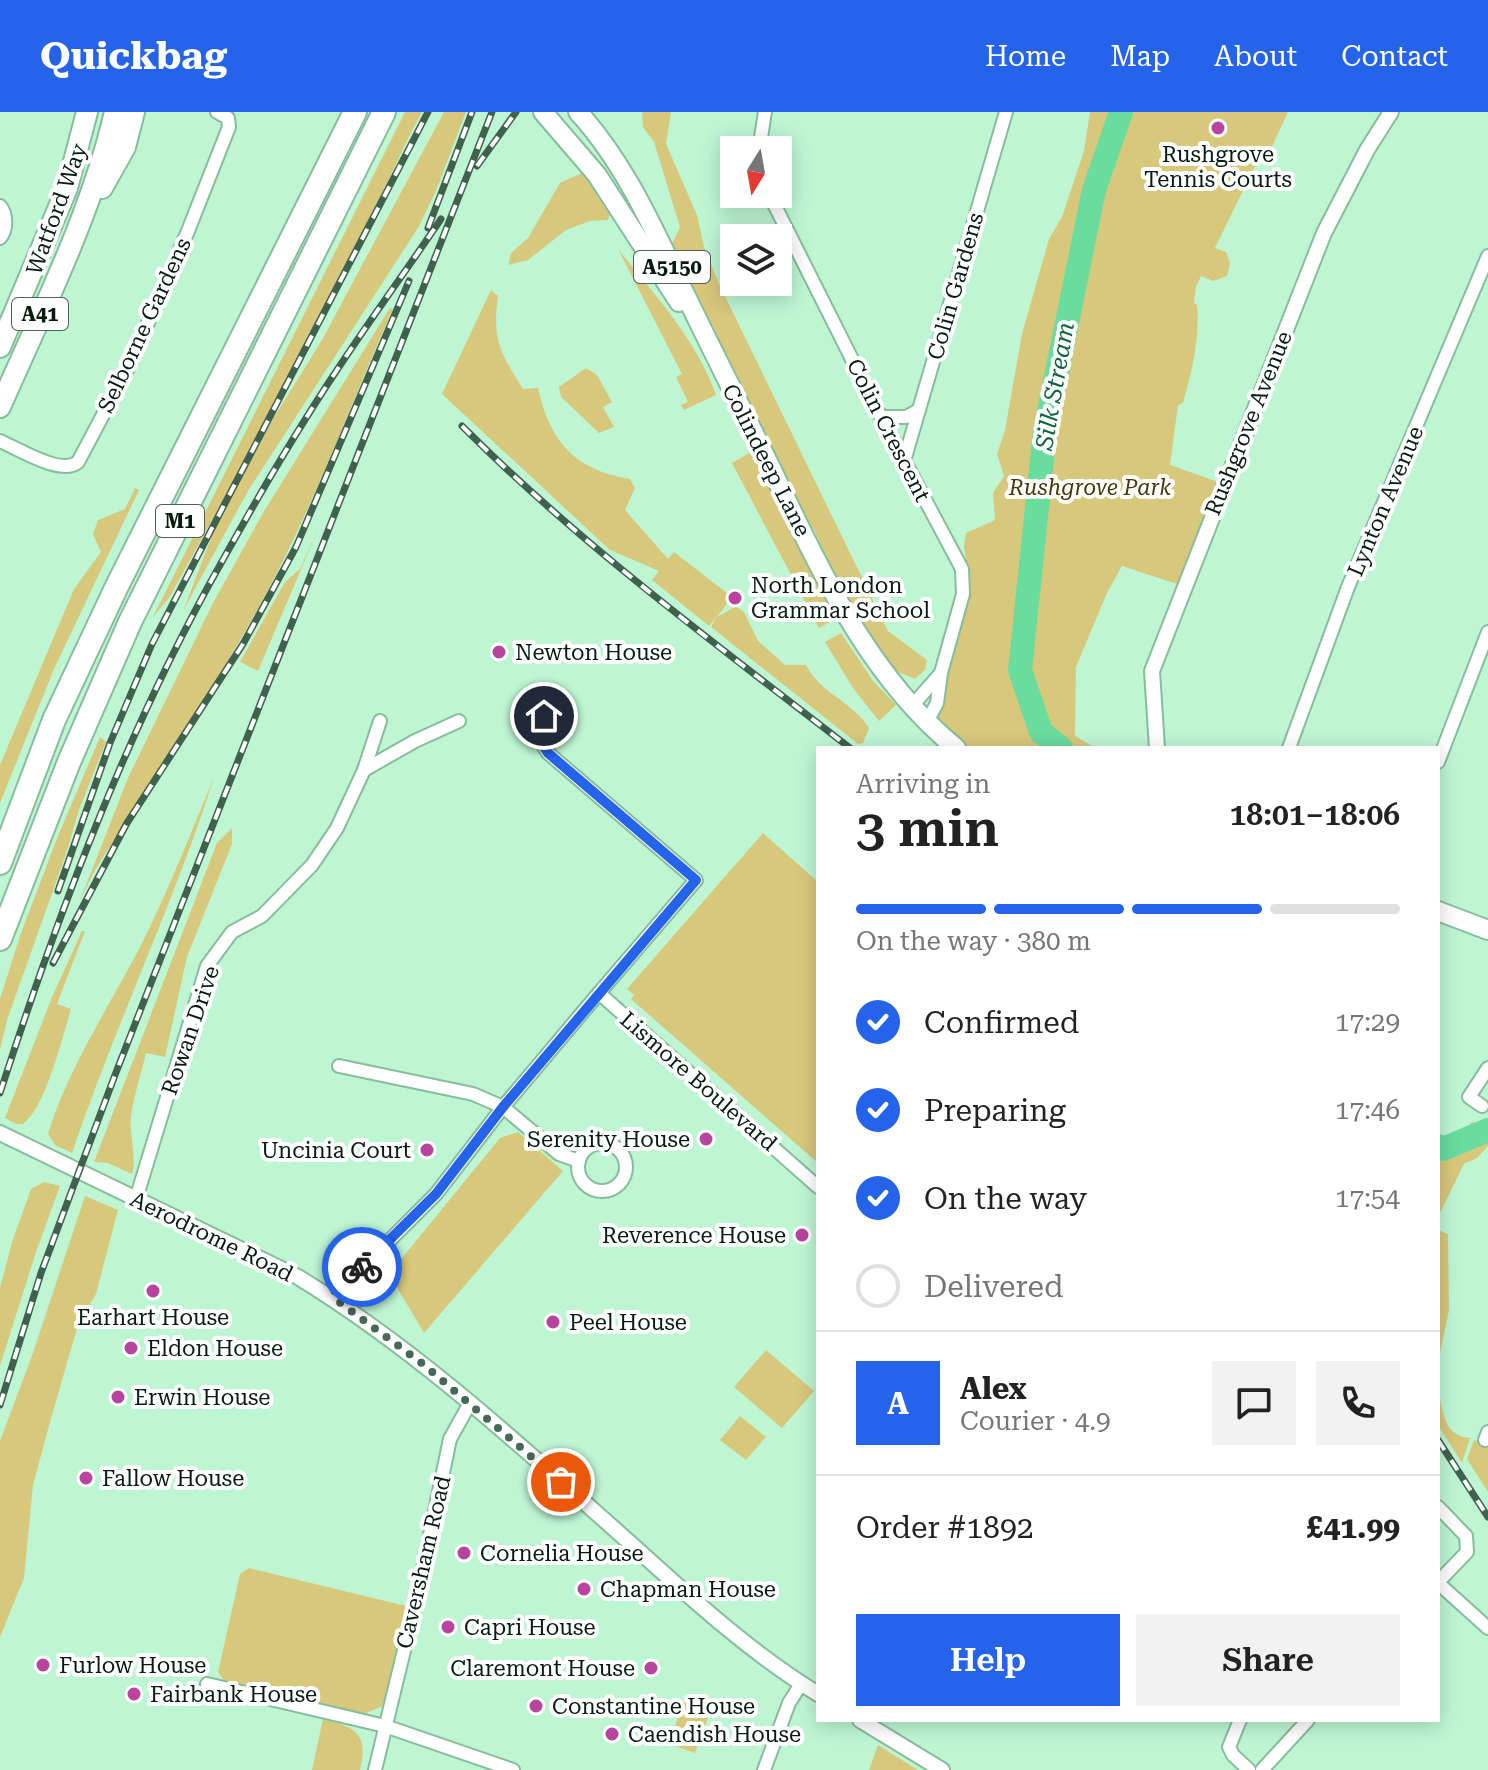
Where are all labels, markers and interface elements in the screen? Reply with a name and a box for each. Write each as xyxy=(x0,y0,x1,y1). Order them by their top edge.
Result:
text: Quickbag xyxy=(40,34,227,78)
text: Home xyxy=(985,40,1066,73)
text: Map xyxy=(1110,40,1170,73)
text: About xyxy=(1214,40,1297,73)
text: Contact xyxy=(1341,40,1448,73)
marker: Rushgrove Tennis Courts xyxy=(1209,119,1227,137)
north arrow xyxy=(720,136,792,208)
map controls xyxy=(720,136,792,296)
street label: Watford Way xyxy=(21,140,92,278)
place label: Rushgrove Tennis Courts xyxy=(1144,142,1292,192)
street label: Colin Gardens xyxy=(923,210,988,363)
button: layers xyxy=(720,224,792,296)
street label: Selborne Gardens xyxy=(93,234,196,417)
road number: A5150 xyxy=(634,251,710,283)
road number: A41 xyxy=(12,298,68,330)
water label: Silk Stream xyxy=(1030,320,1080,453)
street label: Rushgrove Avenue xyxy=(1200,327,1297,519)
street label: Colin Crescent xyxy=(842,355,935,506)
street label: Colindeep Lane xyxy=(717,380,816,541)
street label: Lynton Avenue xyxy=(1343,422,1428,580)
park label: Rushgrove Park xyxy=(1008,475,1171,500)
road number: M1 xyxy=(156,505,204,537)
place label: North London Grammar School xyxy=(751,573,930,623)
marker: North London Grammar School xyxy=(726,589,744,607)
place label: Newton House xyxy=(515,640,672,665)
marker: Newton House xyxy=(490,643,508,661)
pin xyxy=(510,682,578,750)
icon: home xyxy=(522,694,566,738)
text: Arriving in xyxy=(856,769,990,799)
text: 18:01–18:06 xyxy=(1230,797,1400,832)
text: 3 min xyxy=(856,798,999,859)
text: On the way · 380 m xyxy=(856,926,1091,956)
street label: Rowan Drive xyxy=(157,962,224,1098)
icon: check xyxy=(856,1000,900,1044)
text: Confirmed xyxy=(924,1005,1079,1040)
street label: Lismore Boulevard xyxy=(615,1007,782,1156)
text: 17:29 xyxy=(1335,1007,1400,1037)
icon: check xyxy=(856,1088,900,1132)
text: Preparing xyxy=(924,1093,1066,1128)
text: 17:46 xyxy=(1335,1095,1400,1125)
place label: Serenity House xyxy=(527,1127,690,1152)
marker: Serenity House xyxy=(697,1130,715,1148)
place label: Uncinia Court xyxy=(261,1138,411,1163)
marker: Uncinia Court xyxy=(418,1141,436,1159)
icon: check xyxy=(856,1176,900,1220)
text: On the way xyxy=(924,1181,1087,1216)
text: 17:54 xyxy=(1335,1183,1400,1213)
street label: Aerodrome Road xyxy=(126,1186,297,1287)
place label: Reverence House xyxy=(602,1223,786,1248)
marker: Reverence House xyxy=(793,1226,811,1244)
courier xyxy=(322,1227,402,1307)
icon: bike xyxy=(340,1245,384,1289)
text: Delivered xyxy=(924,1269,1063,1304)
marker: Earhart House xyxy=(144,1282,162,1300)
place label: Earhart House xyxy=(77,1305,229,1330)
place label: Peel House xyxy=(569,1310,687,1335)
marker: Peel House xyxy=(544,1313,562,1331)
place label: Eldon House xyxy=(147,1336,283,1361)
marker: Eldon House xyxy=(122,1339,140,1357)
button: chat xyxy=(1212,1361,1296,1445)
button: phone xyxy=(1316,1361,1400,1445)
text: Alex xyxy=(960,1371,1027,1406)
place label: Erwin House xyxy=(134,1385,270,1410)
text: A xyxy=(887,1386,909,1421)
marker: Erwin House xyxy=(109,1388,127,1406)
text: Courier · 4.9 xyxy=(960,1406,1110,1436)
pin xyxy=(527,1448,595,1516)
icon: bag xyxy=(539,1460,583,1504)
place label: Fallow House xyxy=(102,1466,244,1491)
marker: Fallow House xyxy=(77,1469,95,1487)
street label: Caversham Road xyxy=(391,1473,456,1651)
text: Order #1892 xyxy=(856,1510,1034,1545)
text: £41.99 xyxy=(1307,1510,1400,1545)
place label: Cornelia House xyxy=(480,1541,644,1566)
marker: Cornelia House xyxy=(455,1544,473,1562)
place label: Chapman House xyxy=(600,1577,776,1602)
marker: Chapman House xyxy=(575,1580,593,1598)
button: Help xyxy=(856,1614,1120,1706)
button: Share xyxy=(1136,1614,1400,1706)
place label: Capri House xyxy=(464,1615,595,1640)
marker: Capri House xyxy=(439,1618,457,1636)
place label: Furlow House xyxy=(59,1653,206,1678)
marker: Furlow House xyxy=(34,1656,52,1674)
place label: Claremont House xyxy=(450,1656,635,1681)
marker: Claremont House xyxy=(642,1659,660,1677)
place label: Fairbank House xyxy=(150,1682,317,1707)
marker: Fairbank House xyxy=(125,1685,143,1703)
place label: Constantine House xyxy=(552,1694,755,1719)
marker: Constantine House xyxy=(527,1697,545,1715)
place label: Caendish House xyxy=(628,1722,801,1747)
marker: Caendish House xyxy=(603,1725,621,1743)

